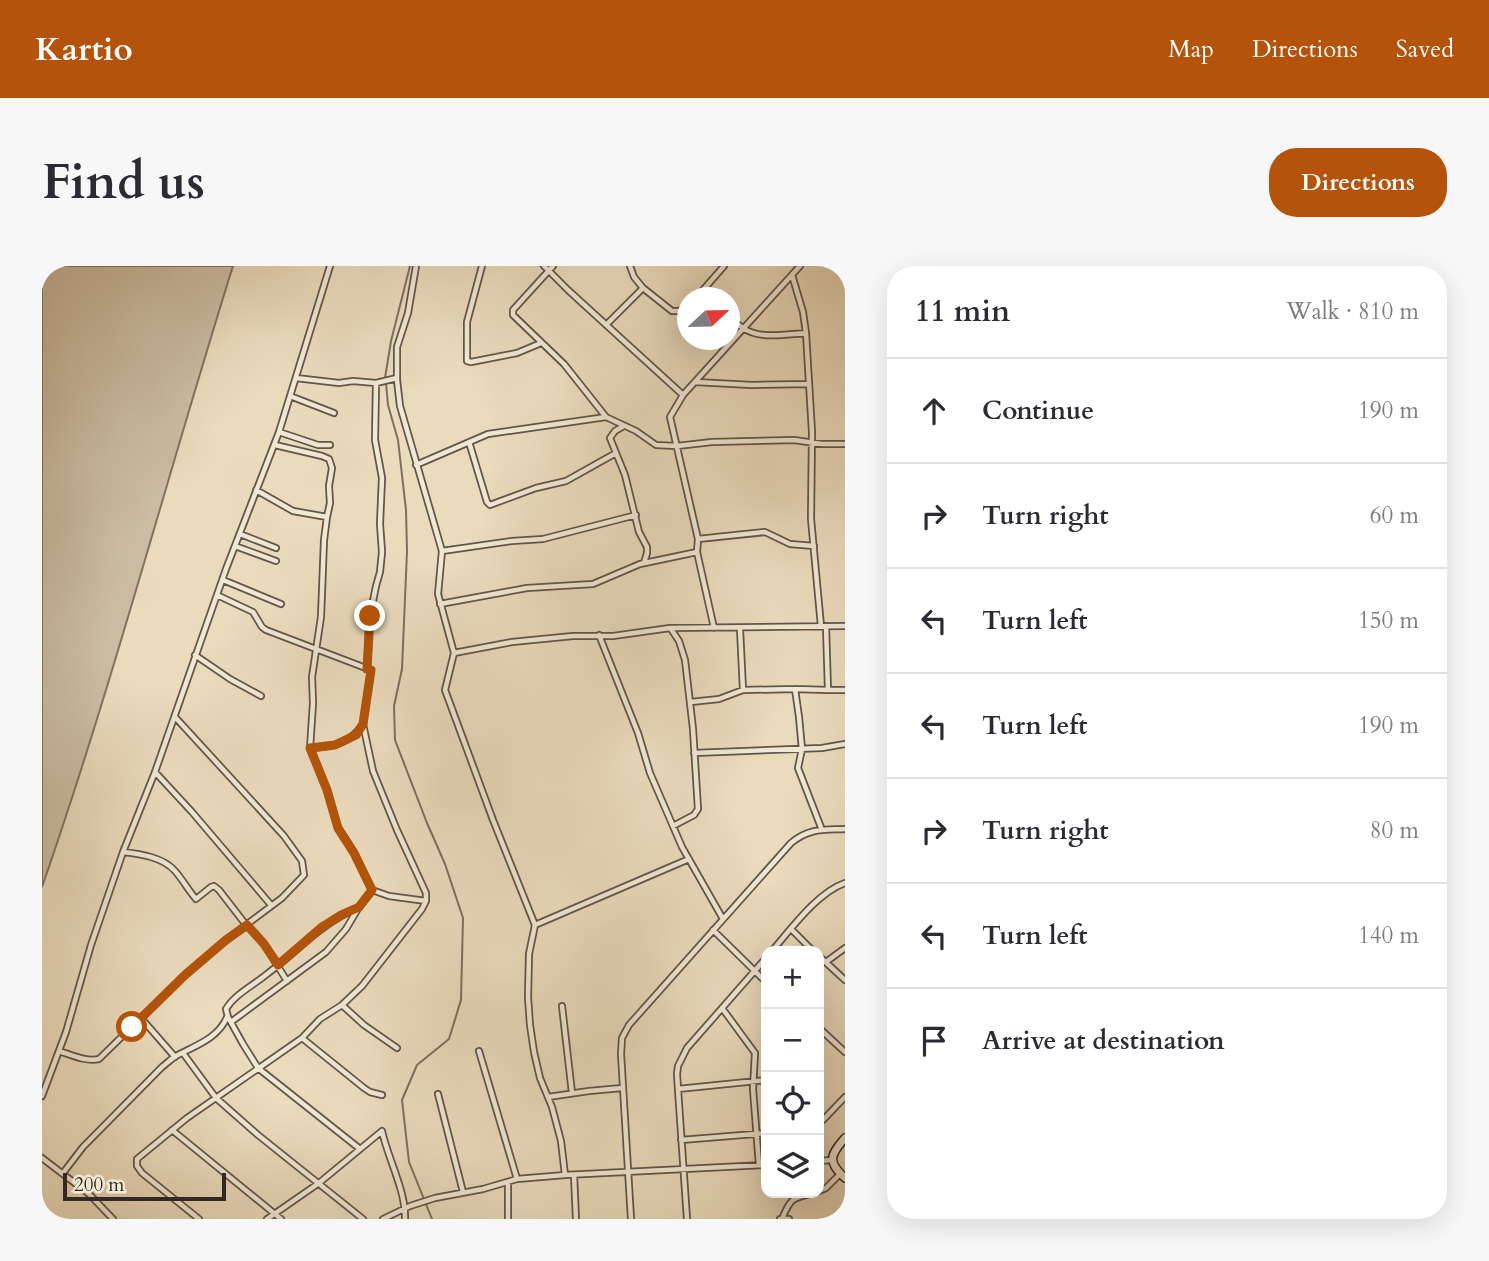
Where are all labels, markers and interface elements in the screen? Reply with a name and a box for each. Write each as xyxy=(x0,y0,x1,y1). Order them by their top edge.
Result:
text: Kartio xyxy=(35,27,133,72)
text: Map xyxy=(1168,33,1214,66)
text: Directions xyxy=(1252,33,1358,66)
text: Saved xyxy=(1396,33,1454,66)
button: Directions xyxy=(1269,148,1447,217)
text: Find us xyxy=(42,149,205,216)
north arrow xyxy=(677,287,740,350)
text: 11 min xyxy=(915,291,1010,332)
text: Walk · 810 m xyxy=(1286,296,1419,327)
icon: ahead xyxy=(915,392,953,430)
text: Continue xyxy=(982,393,1094,428)
text: 190 m xyxy=(1358,395,1419,426)
icon: right xyxy=(915,497,953,535)
text: Turn right xyxy=(982,498,1109,533)
text: 60 m xyxy=(1370,500,1419,531)
route end xyxy=(354,600,385,631)
icon: left xyxy=(915,602,953,640)
text: Turn left xyxy=(982,603,1087,638)
text: 150 m xyxy=(1358,605,1419,636)
icon: left xyxy=(915,707,953,745)
text: Turn left xyxy=(982,708,1087,743)
text: 190 m xyxy=(1358,710,1419,741)
icon: right xyxy=(915,812,953,850)
text: Turn right xyxy=(982,813,1109,848)
text: 80 m xyxy=(1370,815,1419,846)
icon: left xyxy=(915,917,953,955)
text: Turn left xyxy=(982,918,1087,953)
text: 140 m xyxy=(1358,920,1419,951)
map controls xyxy=(761,946,824,1198)
button: + xyxy=(761,946,824,1009)
button: − xyxy=(761,1009,824,1072)
route start xyxy=(116,1011,147,1042)
icon: arrive xyxy=(915,1022,953,1060)
text: Arrive at destination xyxy=(982,1023,1225,1058)
button: locate xyxy=(761,1072,824,1135)
button: layers xyxy=(761,1135,824,1198)
scale bar xyxy=(63,1170,226,1202)
text: 200 m xyxy=(74,1172,124,1198)

